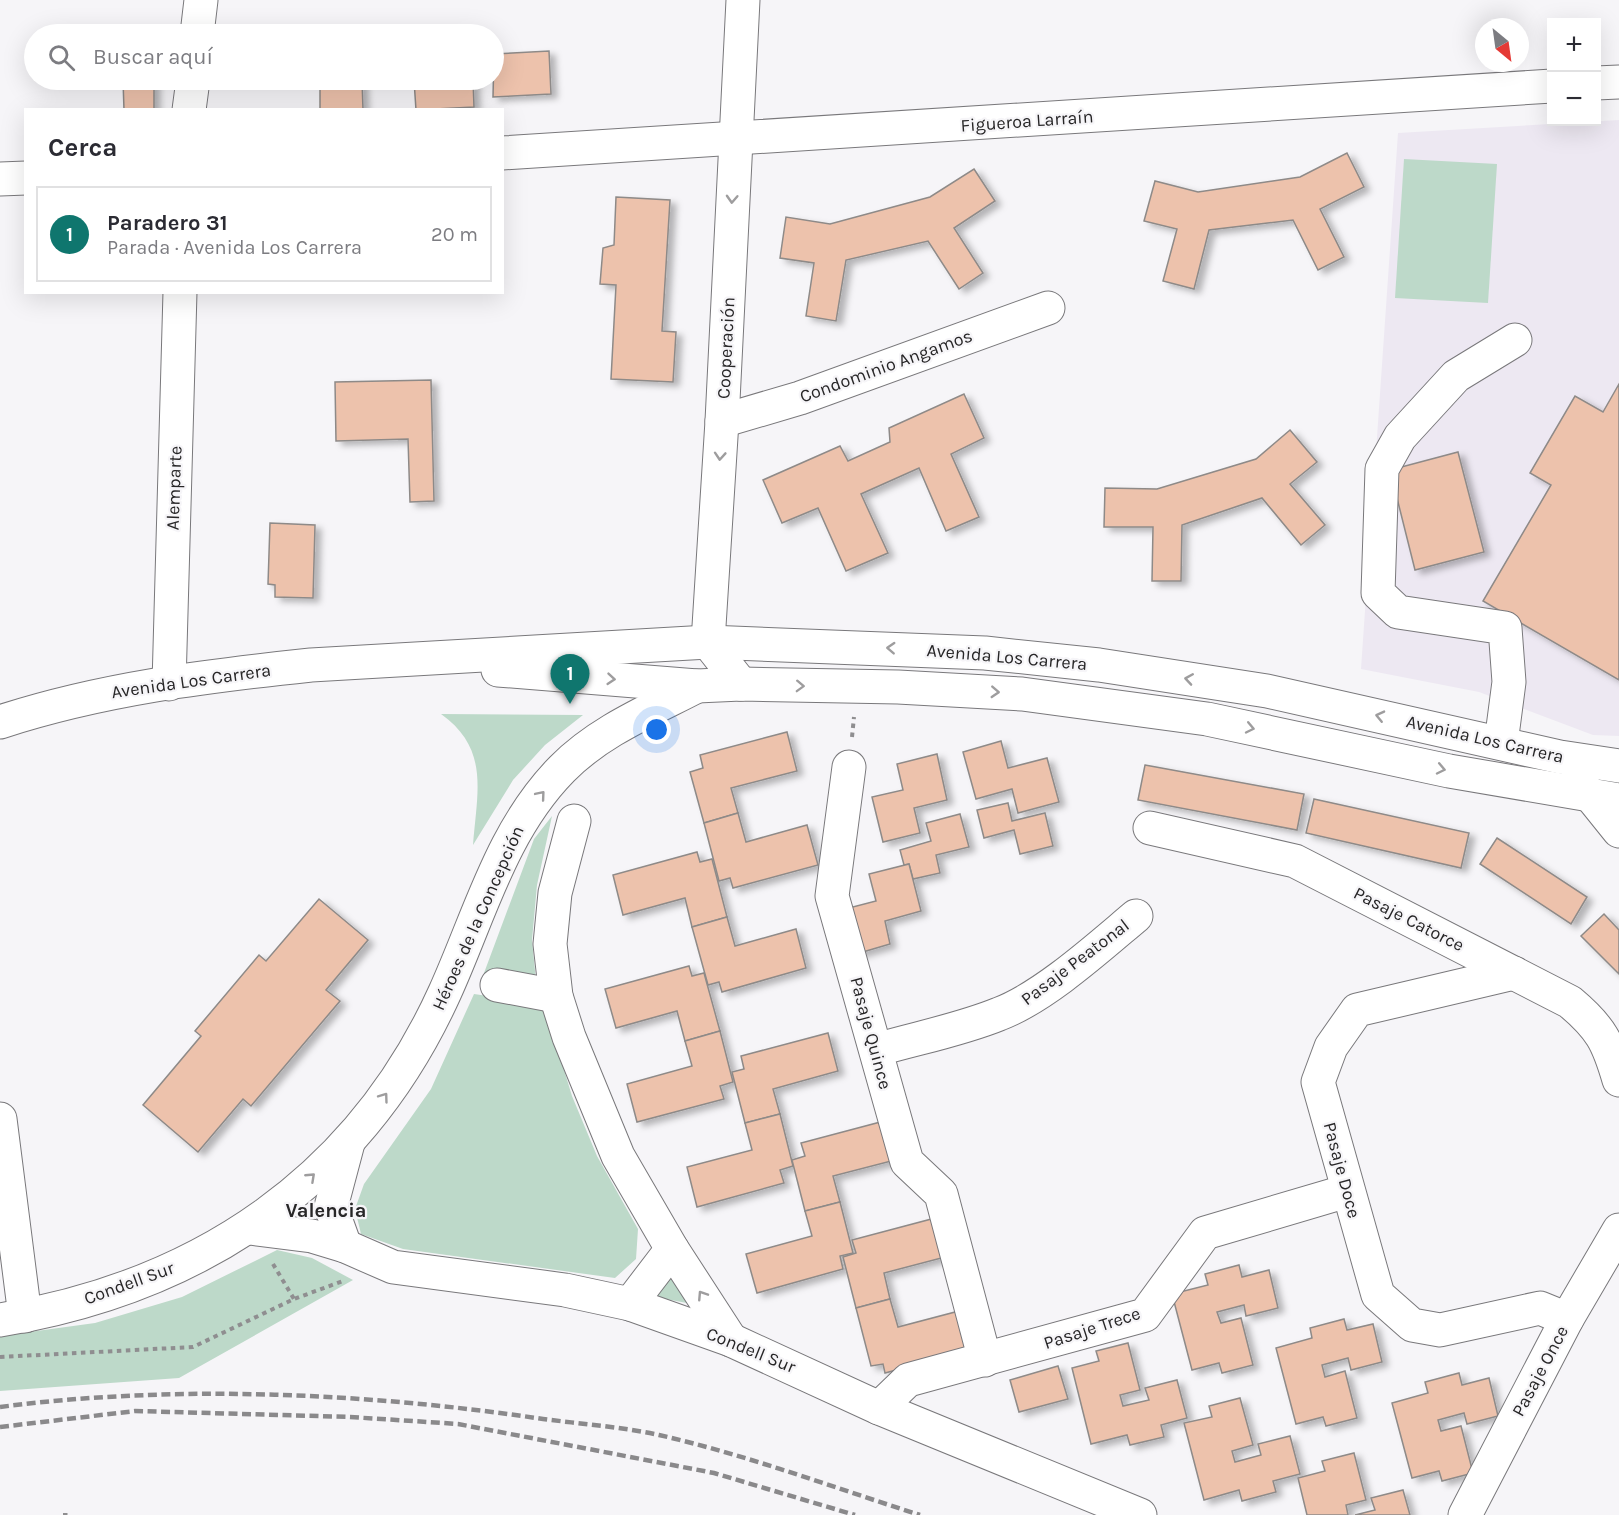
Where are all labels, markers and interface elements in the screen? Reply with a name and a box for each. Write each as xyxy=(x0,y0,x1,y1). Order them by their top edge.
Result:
north arrow xyxy=(1475,18,1529,72)
map controls xyxy=(1547,18,1601,126)
button: + xyxy=(1547,18,1601,72)
search box xyxy=(24,24,504,90)
icon: search xyxy=(45,41,78,74)
text: Buscar aquí xyxy=(93,44,213,70)
button: − xyxy=(1547,72,1601,126)
street label: Figueroa Larraín xyxy=(960,105,1094,137)
text: Cerca xyxy=(48,132,117,163)
one-way arrow xyxy=(726,194,739,203)
text: Paradero 31 xyxy=(107,210,228,236)
text: 1 xyxy=(66,223,73,246)
text: 20 m xyxy=(431,223,478,246)
text: Parada · Avenida Los Carrera xyxy=(107,236,362,259)
street label: Cooperación xyxy=(712,296,740,400)
street label: Condominio Angamos xyxy=(797,325,975,407)
street label: Alemparte xyxy=(162,445,186,531)
one-way arrow xyxy=(714,452,727,461)
street label: Avenida Los Carrera xyxy=(926,639,1088,675)
one-way arrow xyxy=(886,641,895,654)
pin: 1 xyxy=(550,654,590,704)
street label: Avenida Los Carrera xyxy=(110,659,272,703)
one-way arrow xyxy=(607,672,616,685)
one-way arrow xyxy=(1184,674,1193,686)
one-way arrow xyxy=(795,679,804,692)
one-way arrow xyxy=(990,686,999,699)
one-way arrow xyxy=(1375,710,1385,723)
street label: Avenida Los Carrera xyxy=(1404,710,1566,768)
your location xyxy=(642,715,671,744)
one-way arrow xyxy=(1245,721,1255,734)
one-way arrow xyxy=(1435,762,1445,775)
one-way arrow xyxy=(534,791,545,802)
street label: Héroes de la Concepción xyxy=(427,822,529,1014)
street label: Pasaje Catorce xyxy=(1350,882,1468,956)
street label: Pasaje Peatonal xyxy=(1016,914,1134,1010)
street label: Pasaje Quince xyxy=(845,974,897,1092)
one-way arrow xyxy=(377,1092,388,1103)
street label: Pasaje Doce xyxy=(1319,1120,1365,1220)
one-way arrow xyxy=(305,1173,315,1184)
district label: Valencia xyxy=(286,1199,366,1222)
street label: Condell Sur xyxy=(81,1256,178,1309)
one-way arrow xyxy=(698,1290,709,1301)
street label: Pasaje Trece xyxy=(1041,1302,1143,1354)
street label: Condell Sur xyxy=(703,1322,799,1378)
street label: Pasaje Once xyxy=(1507,1322,1573,1420)

